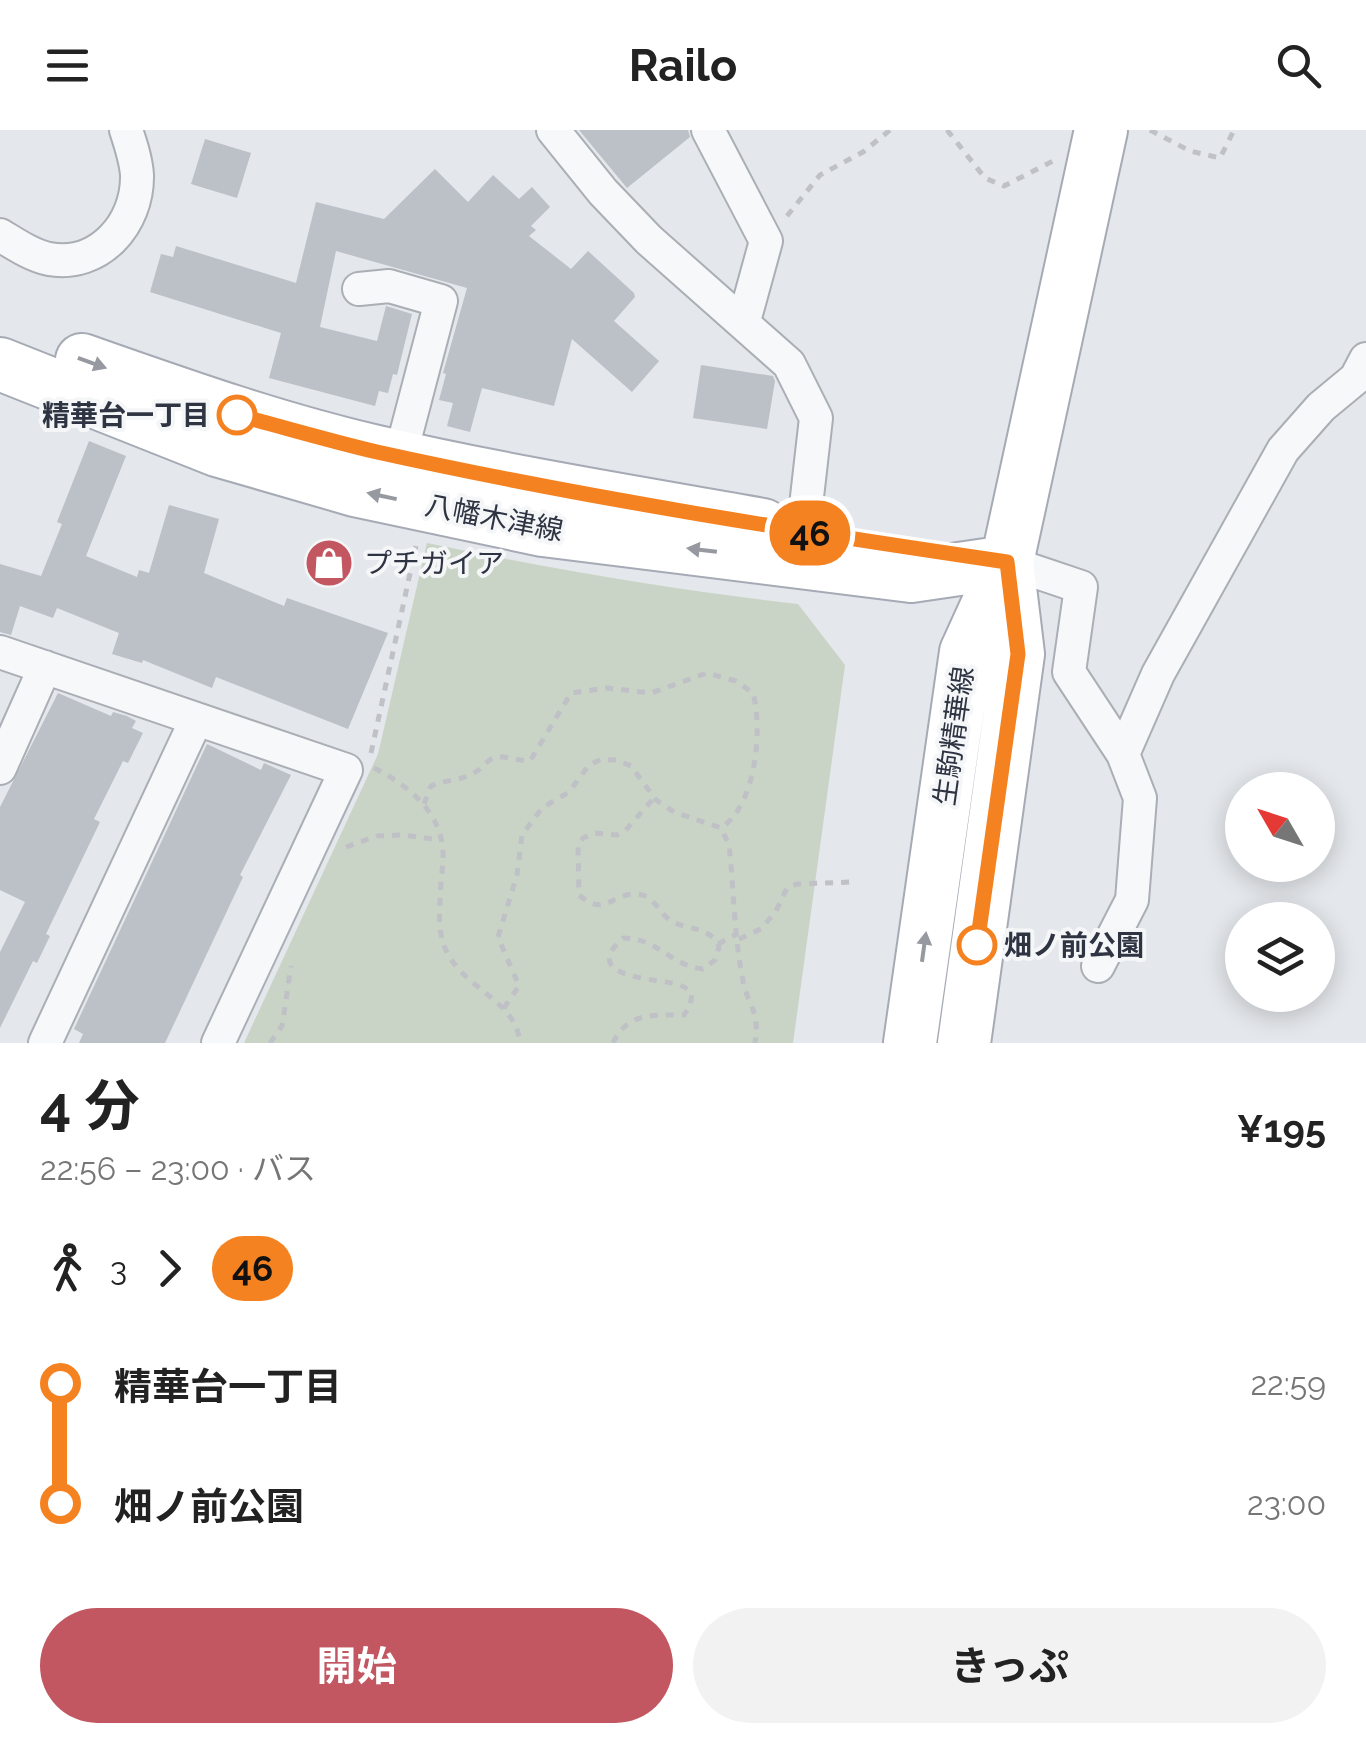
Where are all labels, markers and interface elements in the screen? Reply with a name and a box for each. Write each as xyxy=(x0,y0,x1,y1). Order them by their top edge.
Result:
icon: menu xyxy=(40,38,95,93)
icon: search xyxy=(1271,38,1326,93)
text: Railo xyxy=(629,39,737,92)
one-way arrow xyxy=(77,356,107,371)
marker: 精華台一丁目 xyxy=(218,396,256,434)
place label: 精華台一丁目 xyxy=(42,399,210,432)
one-way arrow xyxy=(366,487,397,503)
street label: 八幡木津線 xyxy=(422,488,566,548)
line badge: 46 xyxy=(765,500,855,566)
text: 46 xyxy=(789,513,831,554)
shop icon: プチガイア xyxy=(303,537,355,589)
one-way arrow xyxy=(686,542,717,558)
place label: プチガイア xyxy=(364,547,504,580)
street label: 生駒精華線 xyxy=(928,664,980,808)
north arrow xyxy=(1225,772,1335,882)
map controls xyxy=(1225,772,1335,1012)
button: layers xyxy=(1225,902,1335,1012)
marker: 畑ノ前公園 xyxy=(958,926,996,964)
place label: 畑ノ前公園 xyxy=(1004,929,1144,962)
one-way arrow xyxy=(916,930,932,962)
text: 4 分 xyxy=(40,1073,140,1138)
text: ¥195 xyxy=(1237,1106,1326,1151)
text: 22:56 – 23:00 · バス xyxy=(40,1150,316,1187)
icon: walk xyxy=(40,1241,95,1296)
icon: forward xyxy=(142,1241,197,1296)
text: 46 xyxy=(232,1248,273,1289)
text: 3 xyxy=(110,1250,127,1287)
text: 精華台一丁目 xyxy=(114,1364,342,1409)
text: 22:59 xyxy=(1250,1365,1326,1402)
text: 畑ノ前公園 xyxy=(114,1484,304,1529)
text: 23:00 xyxy=(1247,1485,1326,1522)
button: 開始 xyxy=(40,1608,673,1723)
button: きっぷ xyxy=(693,1608,1326,1723)

